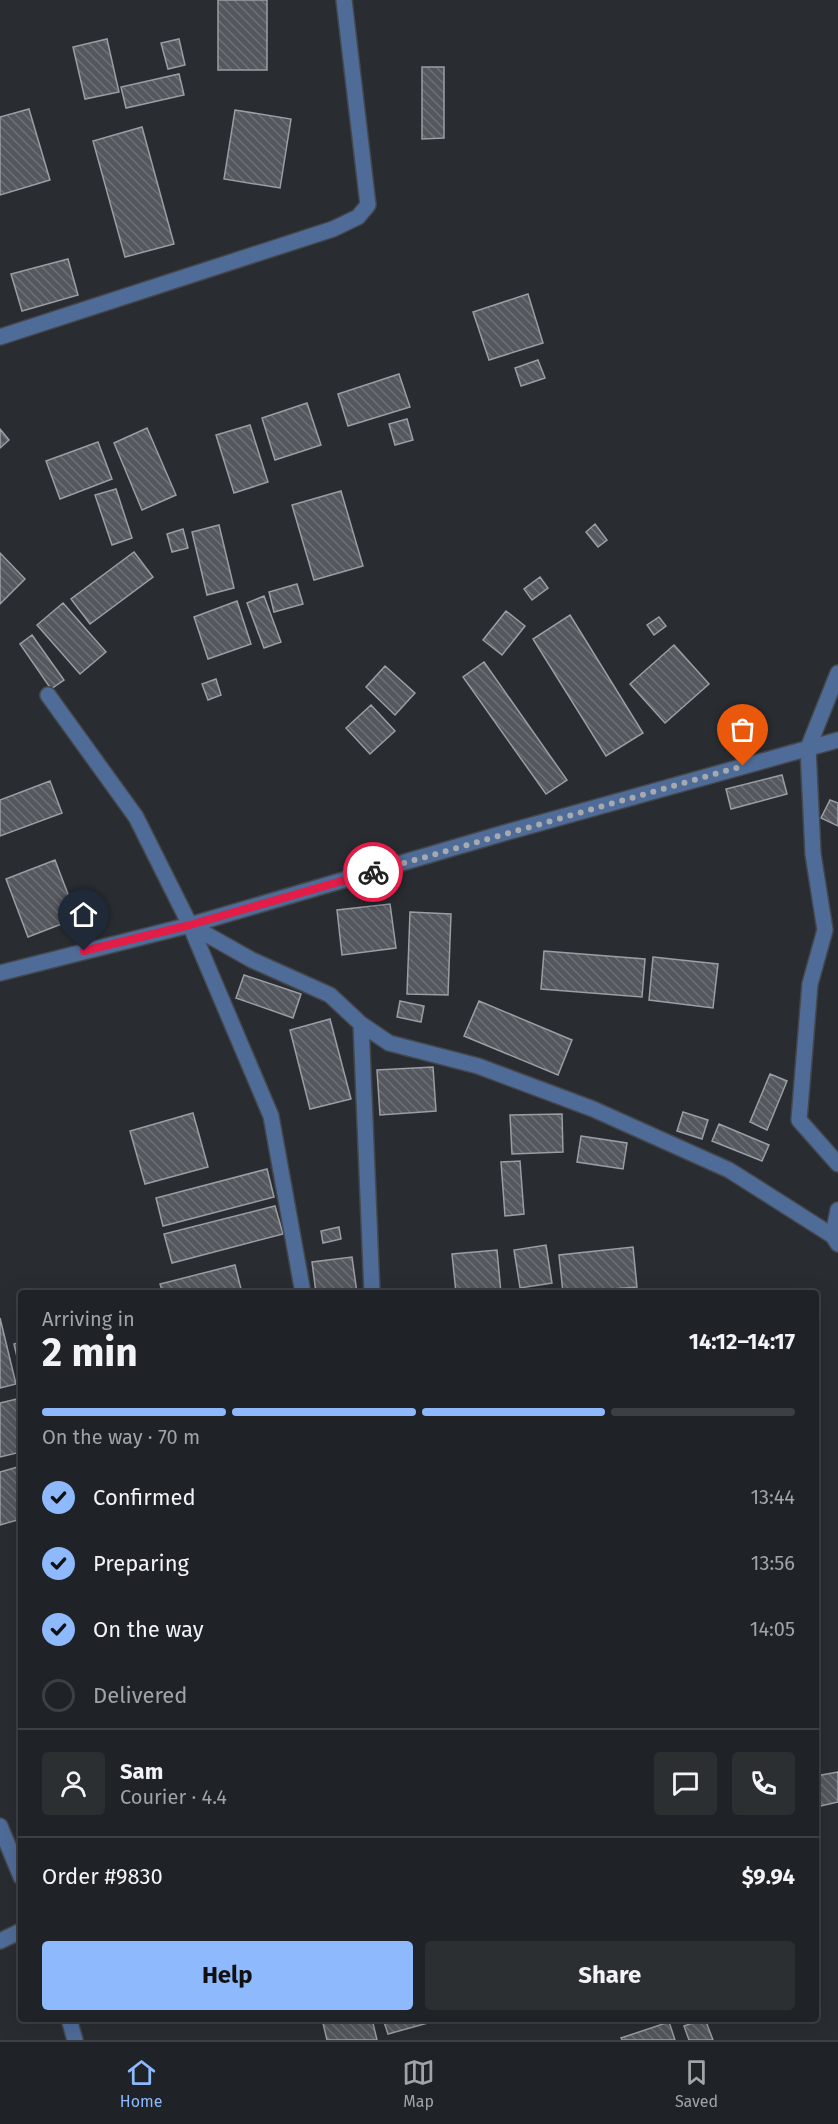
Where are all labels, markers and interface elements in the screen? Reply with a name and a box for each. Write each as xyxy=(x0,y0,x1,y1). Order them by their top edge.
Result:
pin xyxy=(717,704,768,766)
icon: bag xyxy=(726,713,759,746)
courier xyxy=(343,842,403,902)
icon: bike xyxy=(357,856,390,889)
pin xyxy=(58,889,109,951)
icon: home xyxy=(67,898,100,931)
text: Arriving in xyxy=(42,1307,135,1331)
text: 14:12–14:17 xyxy=(689,1328,795,1355)
text: 2 min xyxy=(42,1330,138,1376)
text: On the way · 70 m xyxy=(42,1425,200,1449)
icon: check xyxy=(42,1481,75,1514)
text: Confirmed xyxy=(93,1484,196,1511)
text: 13:44 xyxy=(750,1485,795,1509)
icon: check xyxy=(42,1547,75,1580)
text: Preparing xyxy=(93,1550,189,1577)
text: 13:56 xyxy=(751,1551,795,1575)
icon: check xyxy=(42,1613,75,1646)
text: On the way xyxy=(93,1616,204,1643)
text: 14:05 xyxy=(750,1617,795,1641)
text: Delivered xyxy=(93,1682,188,1709)
button: person xyxy=(42,1752,105,1815)
button: chat xyxy=(654,1752,717,1815)
button: phone xyxy=(732,1752,795,1815)
text: Sam xyxy=(120,1758,163,1785)
text: Courier · 4.4 xyxy=(120,1785,227,1809)
text: Order #9830 xyxy=(42,1863,163,1890)
text: $9.94 xyxy=(742,1863,795,1890)
button: Help xyxy=(42,1941,413,2010)
button: Share xyxy=(425,1941,795,2010)
tab: Home xyxy=(120,2056,163,2111)
tab: Map xyxy=(402,2056,435,2111)
tab: Saved xyxy=(675,2056,718,2111)

